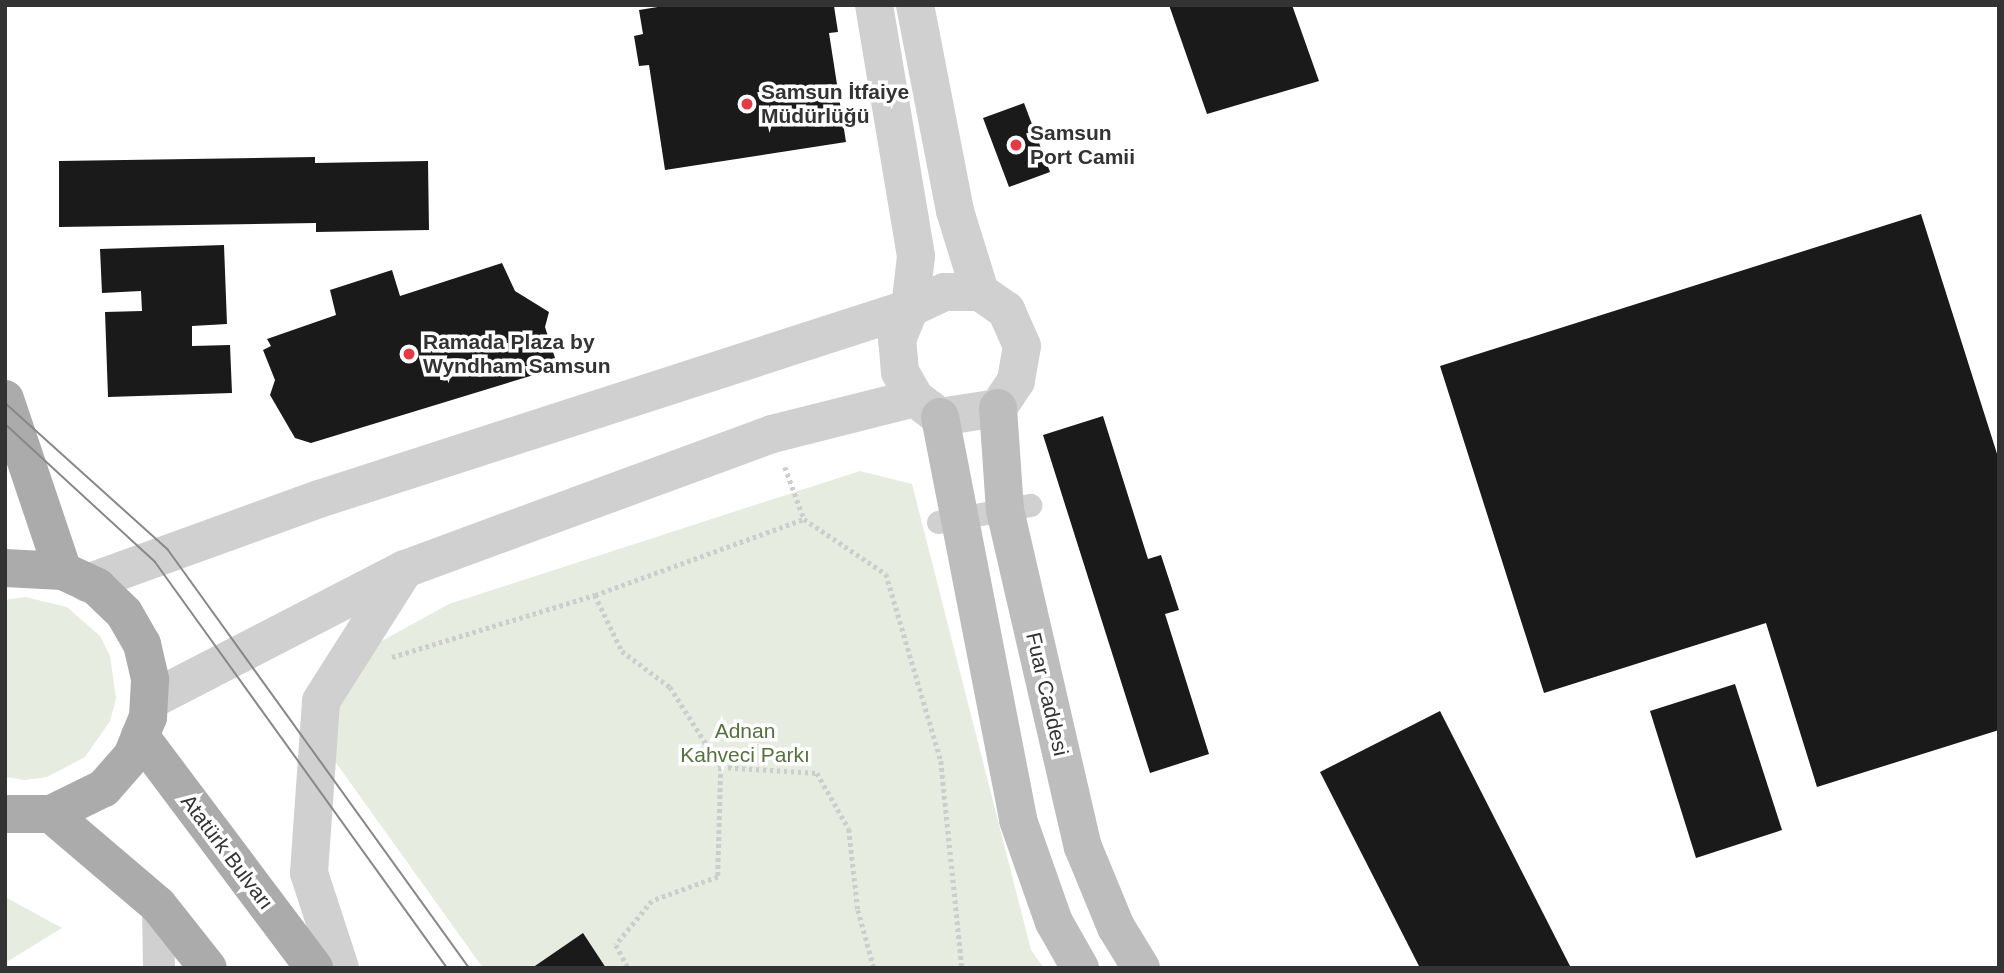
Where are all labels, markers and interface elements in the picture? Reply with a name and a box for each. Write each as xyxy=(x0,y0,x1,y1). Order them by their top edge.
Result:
place label: Samsun İtfaiye Müdürlüğü xyxy=(761,79,909,129)
marker: Samsun İtfaiye Müdürlüğü xyxy=(739,96,755,112)
place label: Samsun Port Camii xyxy=(1030,120,1135,170)
marker: Samsun Port Camii xyxy=(1008,137,1024,153)
place label: Ramada Plaza by Wyndham Samsun xyxy=(423,329,610,379)
marker: Ramada Plaza by Wyndham Samsun xyxy=(401,346,417,362)
street label: Fuar Caddesi xyxy=(1021,630,1073,758)
park label: Adnan Kahveci Parkı xyxy=(680,718,810,768)
street label: Atatürk Bulvarı xyxy=(175,789,279,915)

